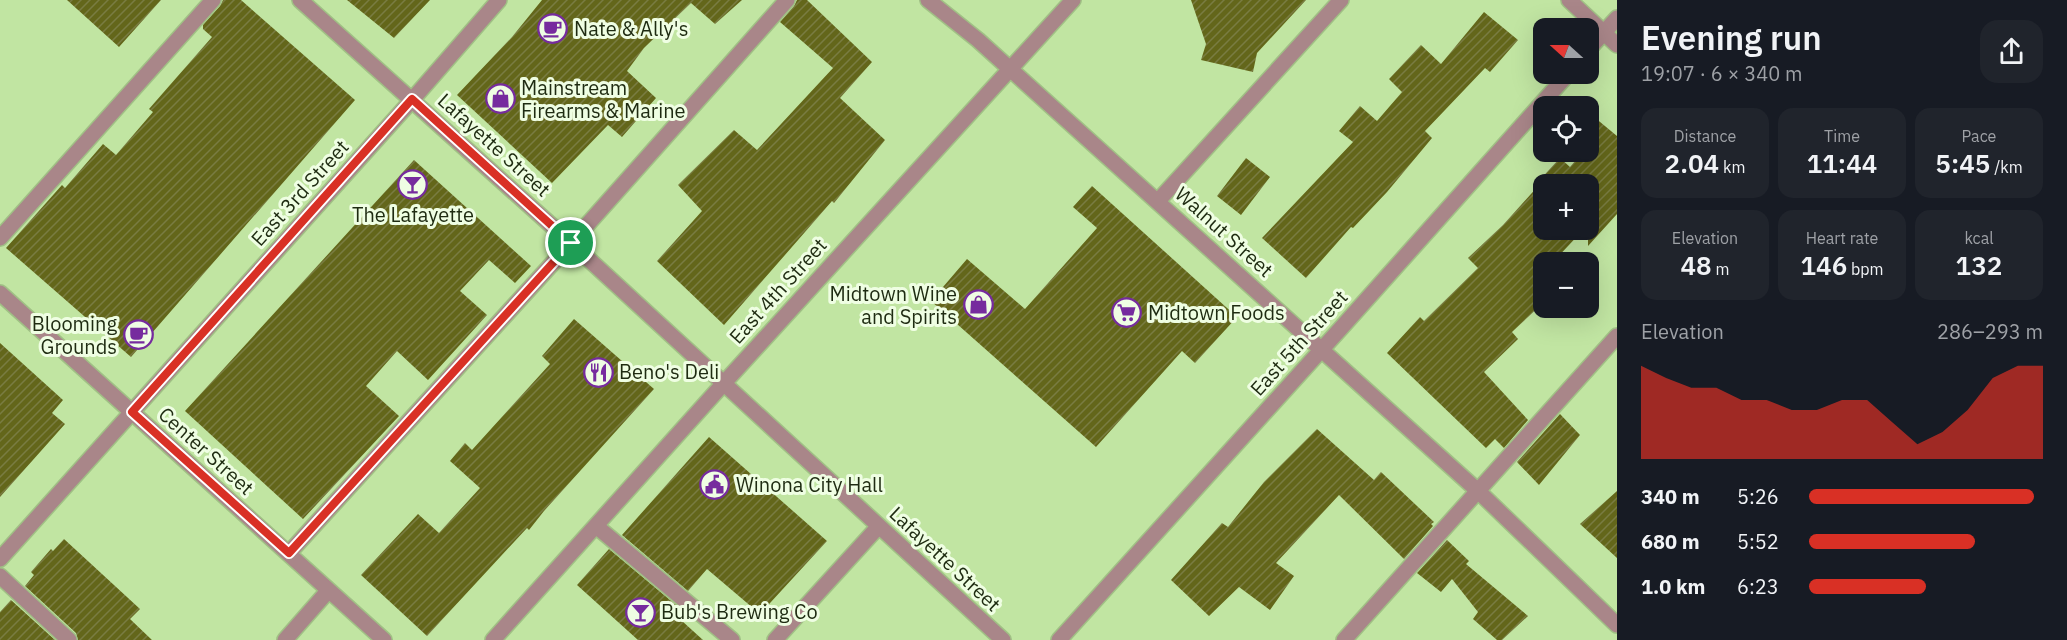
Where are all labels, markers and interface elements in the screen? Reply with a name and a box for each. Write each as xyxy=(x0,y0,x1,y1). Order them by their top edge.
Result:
cafe icon: Nate & Ally's xyxy=(537,13,569,45)
place label: Nate & Ally's xyxy=(574,15,688,42)
text: Evening run xyxy=(1641,16,1822,59)
north arrow xyxy=(1533,18,1599,84)
map controls xyxy=(1533,18,1599,318)
button: share xyxy=(1980,20,2043,83)
text: 19:07 · 6 × 340 m xyxy=(1641,60,1802,87)
place label: Mainstream Firearms & Marine xyxy=(521,74,686,124)
shop icon: Mainstream Firearms & Marine xyxy=(484,83,516,115)
street label: Lafayette Street xyxy=(432,87,556,202)
button: locate xyxy=(1533,96,1599,162)
text: Distance xyxy=(1674,126,1736,146)
text: Time xyxy=(1824,126,1860,146)
text: Pace xyxy=(1962,126,1996,146)
street label: East 3rd Street xyxy=(245,134,355,252)
text: 2.04 xyxy=(1665,146,1719,180)
text: 11:44 xyxy=(1807,146,1877,180)
text: 5:45 xyxy=(1935,146,1990,180)
text: km xyxy=(1719,157,1745,177)
text: /km xyxy=(1990,157,2023,177)
bar icon: The Lafayette xyxy=(397,168,429,200)
button: + xyxy=(1533,174,1599,240)
street label: Walnut Street xyxy=(1170,180,1279,283)
place label: The Lafayette xyxy=(352,201,474,228)
pin xyxy=(545,217,596,268)
icon: arrive xyxy=(554,226,587,259)
text: Elevation xyxy=(1672,228,1738,248)
text: Heart rate xyxy=(1806,228,1878,248)
text: kcal xyxy=(1964,228,1994,248)
street label: East 4th Street xyxy=(723,232,832,349)
text: 48 xyxy=(1681,248,1712,282)
text: 146 xyxy=(1800,248,1847,282)
text: 132 xyxy=(1956,248,2002,282)
button: − xyxy=(1533,252,1599,318)
text: m xyxy=(1712,259,1729,279)
text: bpm xyxy=(1847,259,1884,279)
place label: Midtown Wine and Spirits xyxy=(830,280,957,330)
street label: East 5th Street xyxy=(1244,284,1353,401)
shop icon: Midtown Wine and Spirits xyxy=(962,289,994,321)
supermarket icon: Midtown Foods xyxy=(1111,297,1143,329)
place label: Midtown Foods xyxy=(1148,299,1285,326)
place label: Blooming Grounds xyxy=(32,310,117,360)
text: Elevation xyxy=(1641,318,1724,345)
text: 286–293 m xyxy=(1937,318,2043,345)
cafe icon: Blooming Grounds xyxy=(122,319,154,351)
restaurant icon: Beno's Deli xyxy=(582,356,614,388)
place label: Beno's Deli xyxy=(619,358,719,385)
street label: Center Street xyxy=(153,401,260,501)
public building icon: Winona City Hall xyxy=(699,469,731,501)
place label: Winona City Hall xyxy=(736,471,883,498)
text: 340 m xyxy=(1641,483,1700,510)
text: 5:26 xyxy=(1737,483,1779,510)
street label: Lafayette Street xyxy=(884,500,1007,617)
text: 680 m xyxy=(1641,528,1700,555)
text: 5:52 xyxy=(1737,528,1779,555)
text: 1.0 km xyxy=(1641,573,1705,600)
text: 6:23 xyxy=(1737,573,1779,600)
bar icon: Bub's Brewing Co xyxy=(624,596,656,628)
place label: Bub's Brewing Co xyxy=(661,598,818,625)

